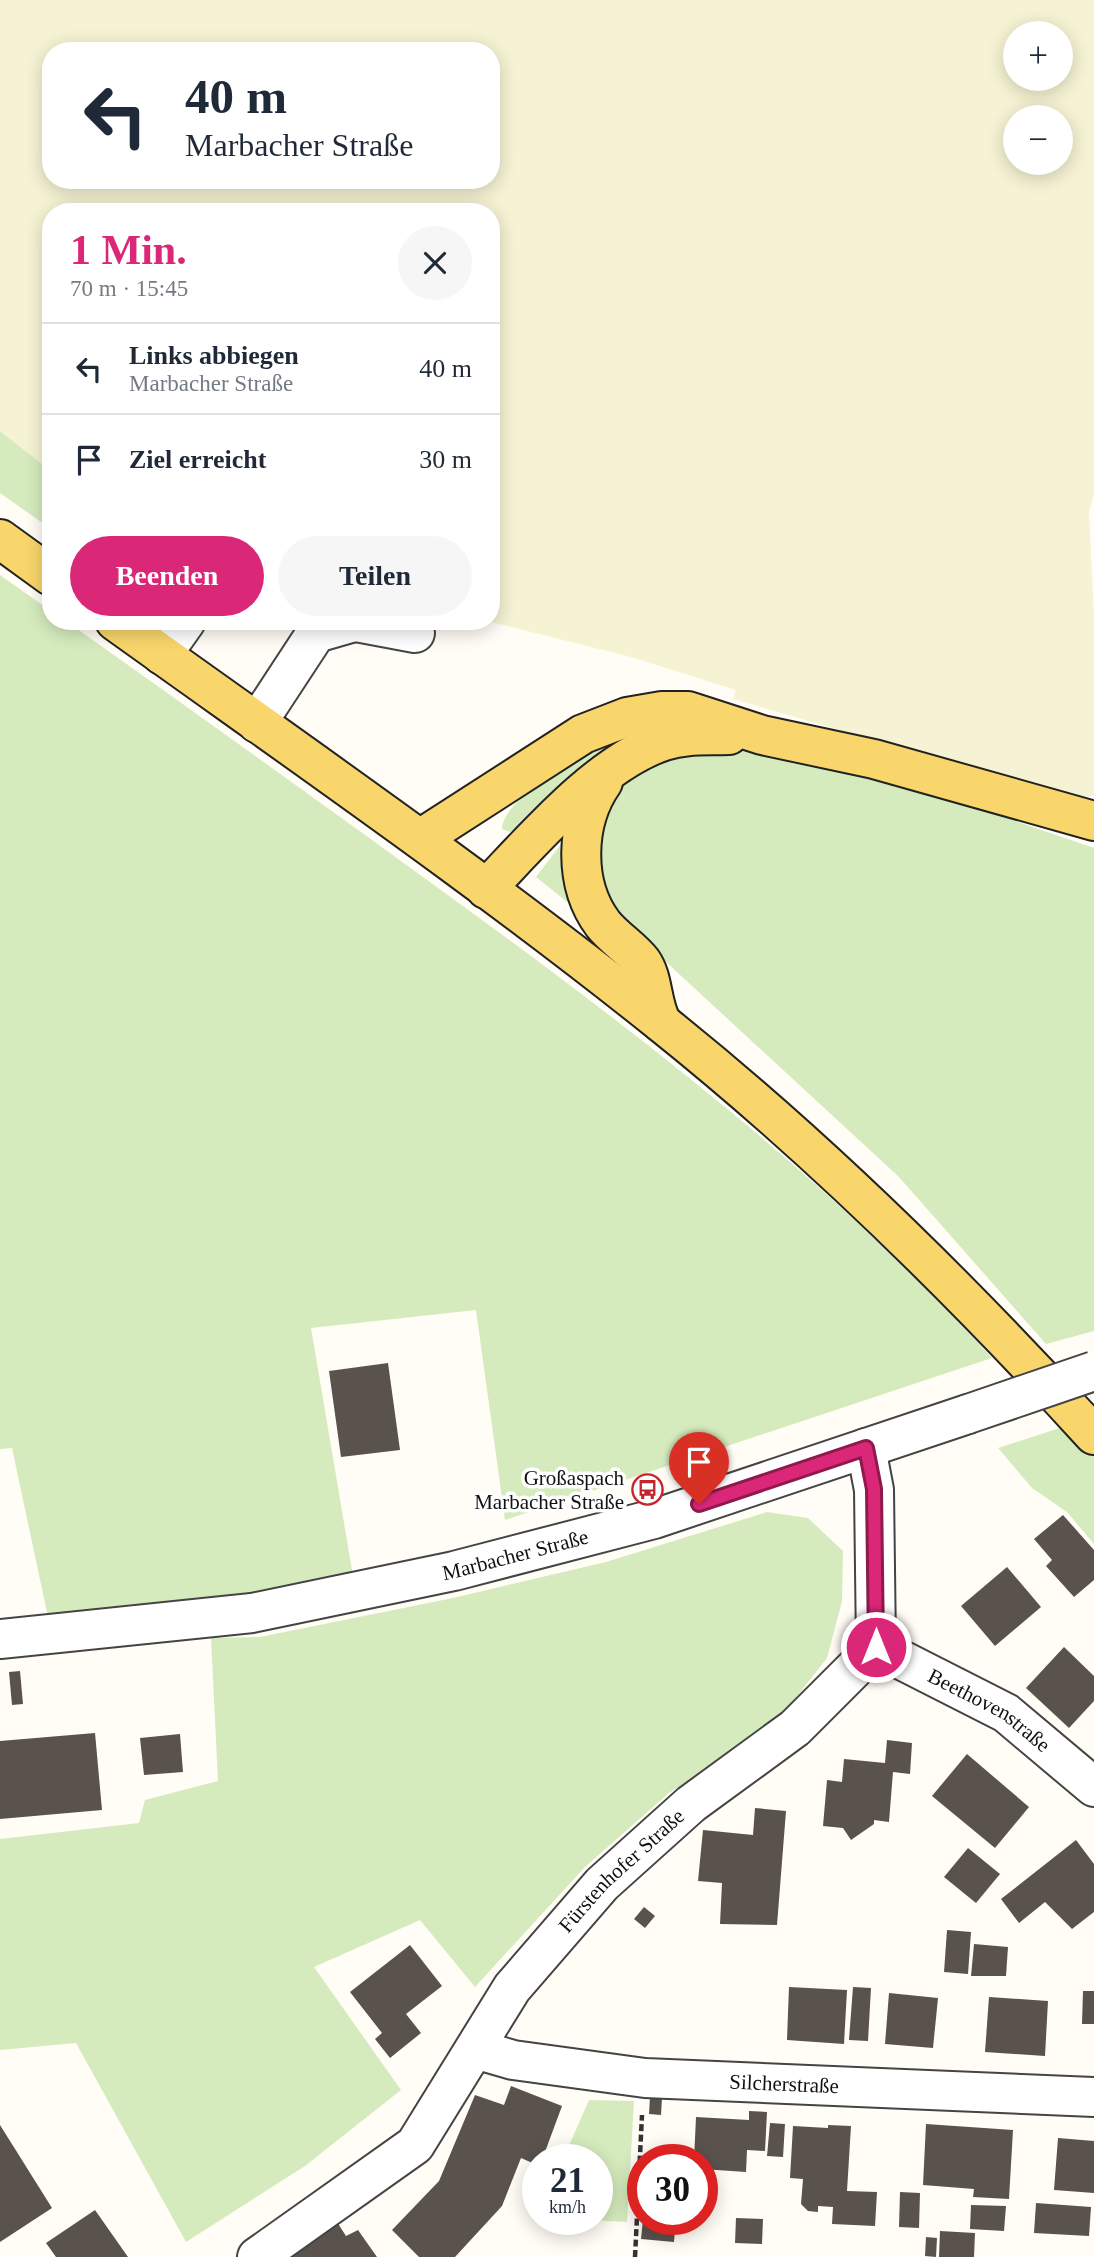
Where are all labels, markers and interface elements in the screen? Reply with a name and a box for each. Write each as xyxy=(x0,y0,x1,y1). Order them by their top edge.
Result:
map controls xyxy=(1003,21,1073,175)
button: + xyxy=(1003,21,1073,91)
text: 40 m xyxy=(185,69,287,124)
icon: left xyxy=(70,70,161,161)
button: − xyxy=(1003,105,1073,175)
text: Marbacher Straße xyxy=(185,127,413,163)
button: close xyxy=(398,226,472,300)
text: 1 Min. xyxy=(70,227,187,273)
text: 70 m · 15:45 xyxy=(70,276,188,301)
text: Links abbiegen xyxy=(129,341,299,370)
icon: left xyxy=(70,350,108,388)
text: 40 m xyxy=(419,354,472,383)
text: Marbacher Straße xyxy=(129,371,293,396)
icon: arrive xyxy=(70,441,108,479)
text: Ziel erreicht xyxy=(129,445,266,474)
text: 30 m xyxy=(419,445,472,474)
button: Beenden xyxy=(70,536,264,616)
button: Teilen xyxy=(278,536,472,616)
pin xyxy=(669,1432,729,1504)
icon: arrive xyxy=(680,1443,718,1481)
place label: Großaspach Marbacher Straße xyxy=(474,1466,624,1514)
bus stop icon: Großaspach Marbacher Straße xyxy=(630,1473,664,1507)
street label: Marbacher Straße xyxy=(440,1525,591,1585)
position arrow xyxy=(839,1610,913,1684)
street label: Beethovenstraße xyxy=(924,1663,1055,1757)
street label: Fürstenhofer Straße xyxy=(554,1804,689,1937)
street label: Silcherstraße xyxy=(729,2070,839,2098)
speed limit sign: 30 xyxy=(627,2144,718,2235)
text: 21 xyxy=(550,2161,585,2200)
text: km/h xyxy=(549,2197,586,2217)

